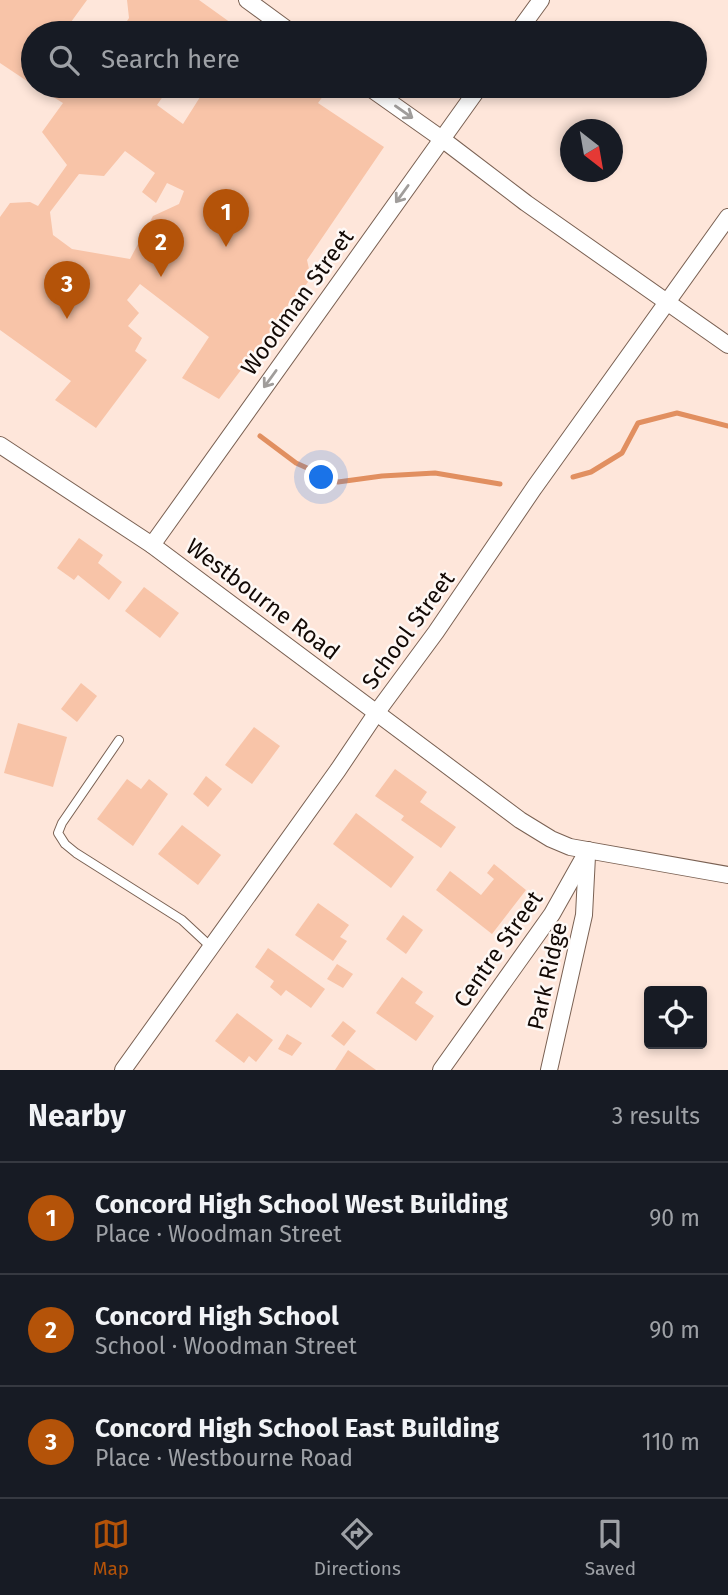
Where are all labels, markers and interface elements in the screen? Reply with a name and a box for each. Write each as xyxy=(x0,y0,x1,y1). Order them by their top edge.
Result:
search box xyxy=(21,21,707,98)
icon: search xyxy=(45,41,83,79)
text: Search here xyxy=(101,44,240,75)
one-way arrow xyxy=(394,105,413,119)
north arrow xyxy=(560,119,623,182)
one-way arrow xyxy=(395,184,409,203)
pin: 1 xyxy=(203,189,249,247)
pin: 2 xyxy=(138,219,184,277)
street label: Woodman Street xyxy=(235,223,360,380)
pin: 3 xyxy=(44,261,90,319)
one-way arrow xyxy=(263,369,277,388)
your location xyxy=(304,460,338,494)
street label: Westbourne Road xyxy=(181,532,345,666)
street label: School Street xyxy=(356,565,461,694)
street label: Centre Street xyxy=(448,885,549,1013)
street label: Park Ridge xyxy=(521,919,573,1033)
map controls xyxy=(644,986,707,1049)
button: locate xyxy=(644,986,707,1049)
text: Nearby xyxy=(28,1098,126,1134)
text: 3 results xyxy=(612,1102,700,1130)
text: Concord High School West Building xyxy=(95,1189,508,1220)
text: 1 xyxy=(46,1204,56,1232)
text: 90 m xyxy=(649,1204,700,1232)
text: Place · Woodman Street xyxy=(95,1220,342,1248)
text: Concord High School xyxy=(95,1301,339,1332)
text: 2 xyxy=(45,1316,57,1344)
text: 90 m xyxy=(649,1316,700,1344)
text: School · Woodman Street xyxy=(95,1332,357,1360)
text: Concord High School East Building xyxy=(95,1413,499,1444)
text: 3 xyxy=(45,1428,57,1456)
text: 110 m xyxy=(642,1428,700,1456)
text: Place · Westbourne Road xyxy=(95,1444,353,1472)
tab: Map xyxy=(92,1515,130,1580)
tab: Directions xyxy=(314,1515,401,1580)
tab: Saved xyxy=(585,1515,636,1580)

